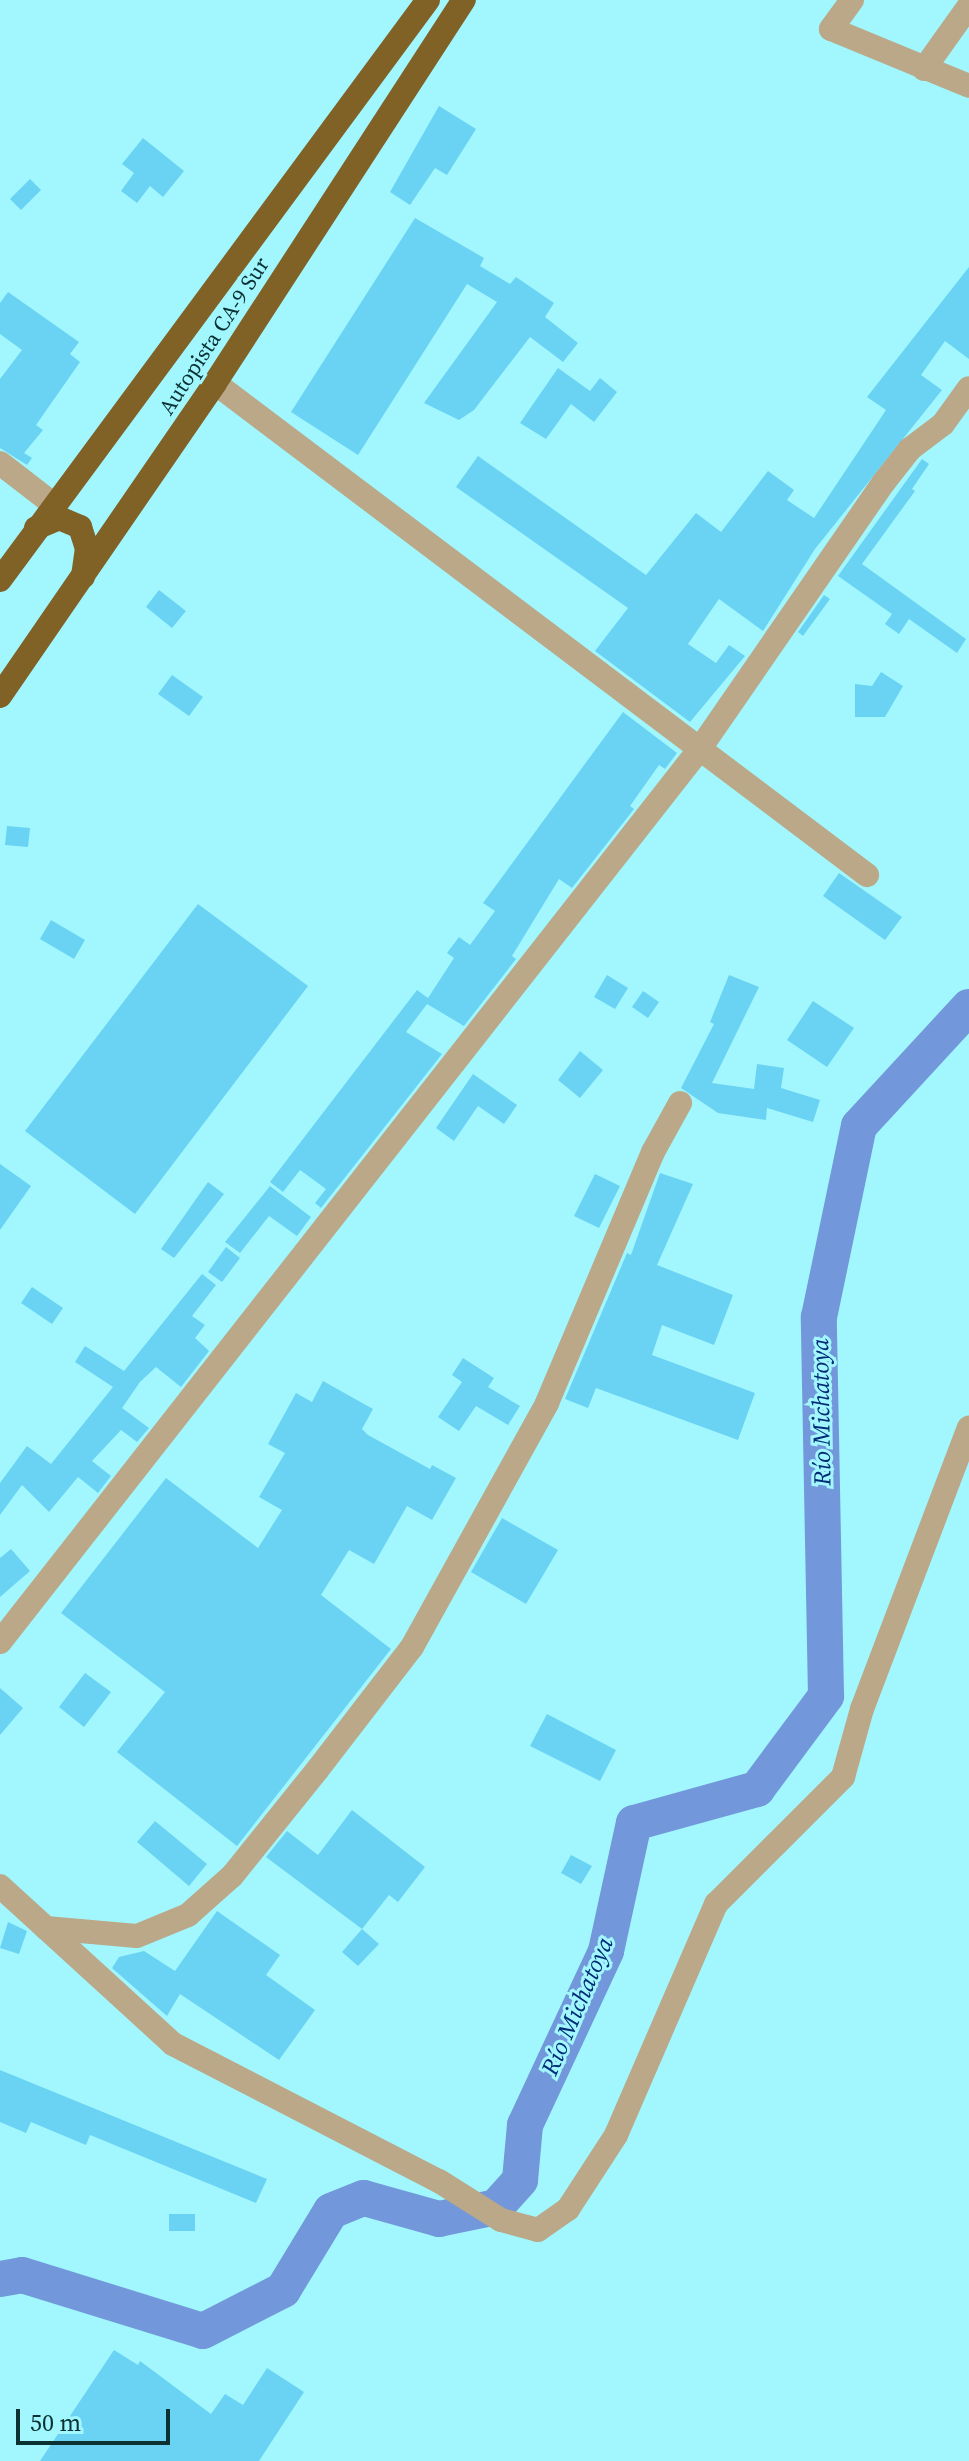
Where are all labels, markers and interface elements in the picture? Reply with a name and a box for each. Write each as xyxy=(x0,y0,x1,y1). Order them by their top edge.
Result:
street label: Autopista CA-9 Sur xyxy=(153,252,275,420)
water label: Río Michatoya xyxy=(805,1338,837,1486)
water label: Río Michatoya xyxy=(535,1933,619,2079)
scale bar xyxy=(20,2393,174,2443)
text: 50 m xyxy=(30,2406,81,2439)

